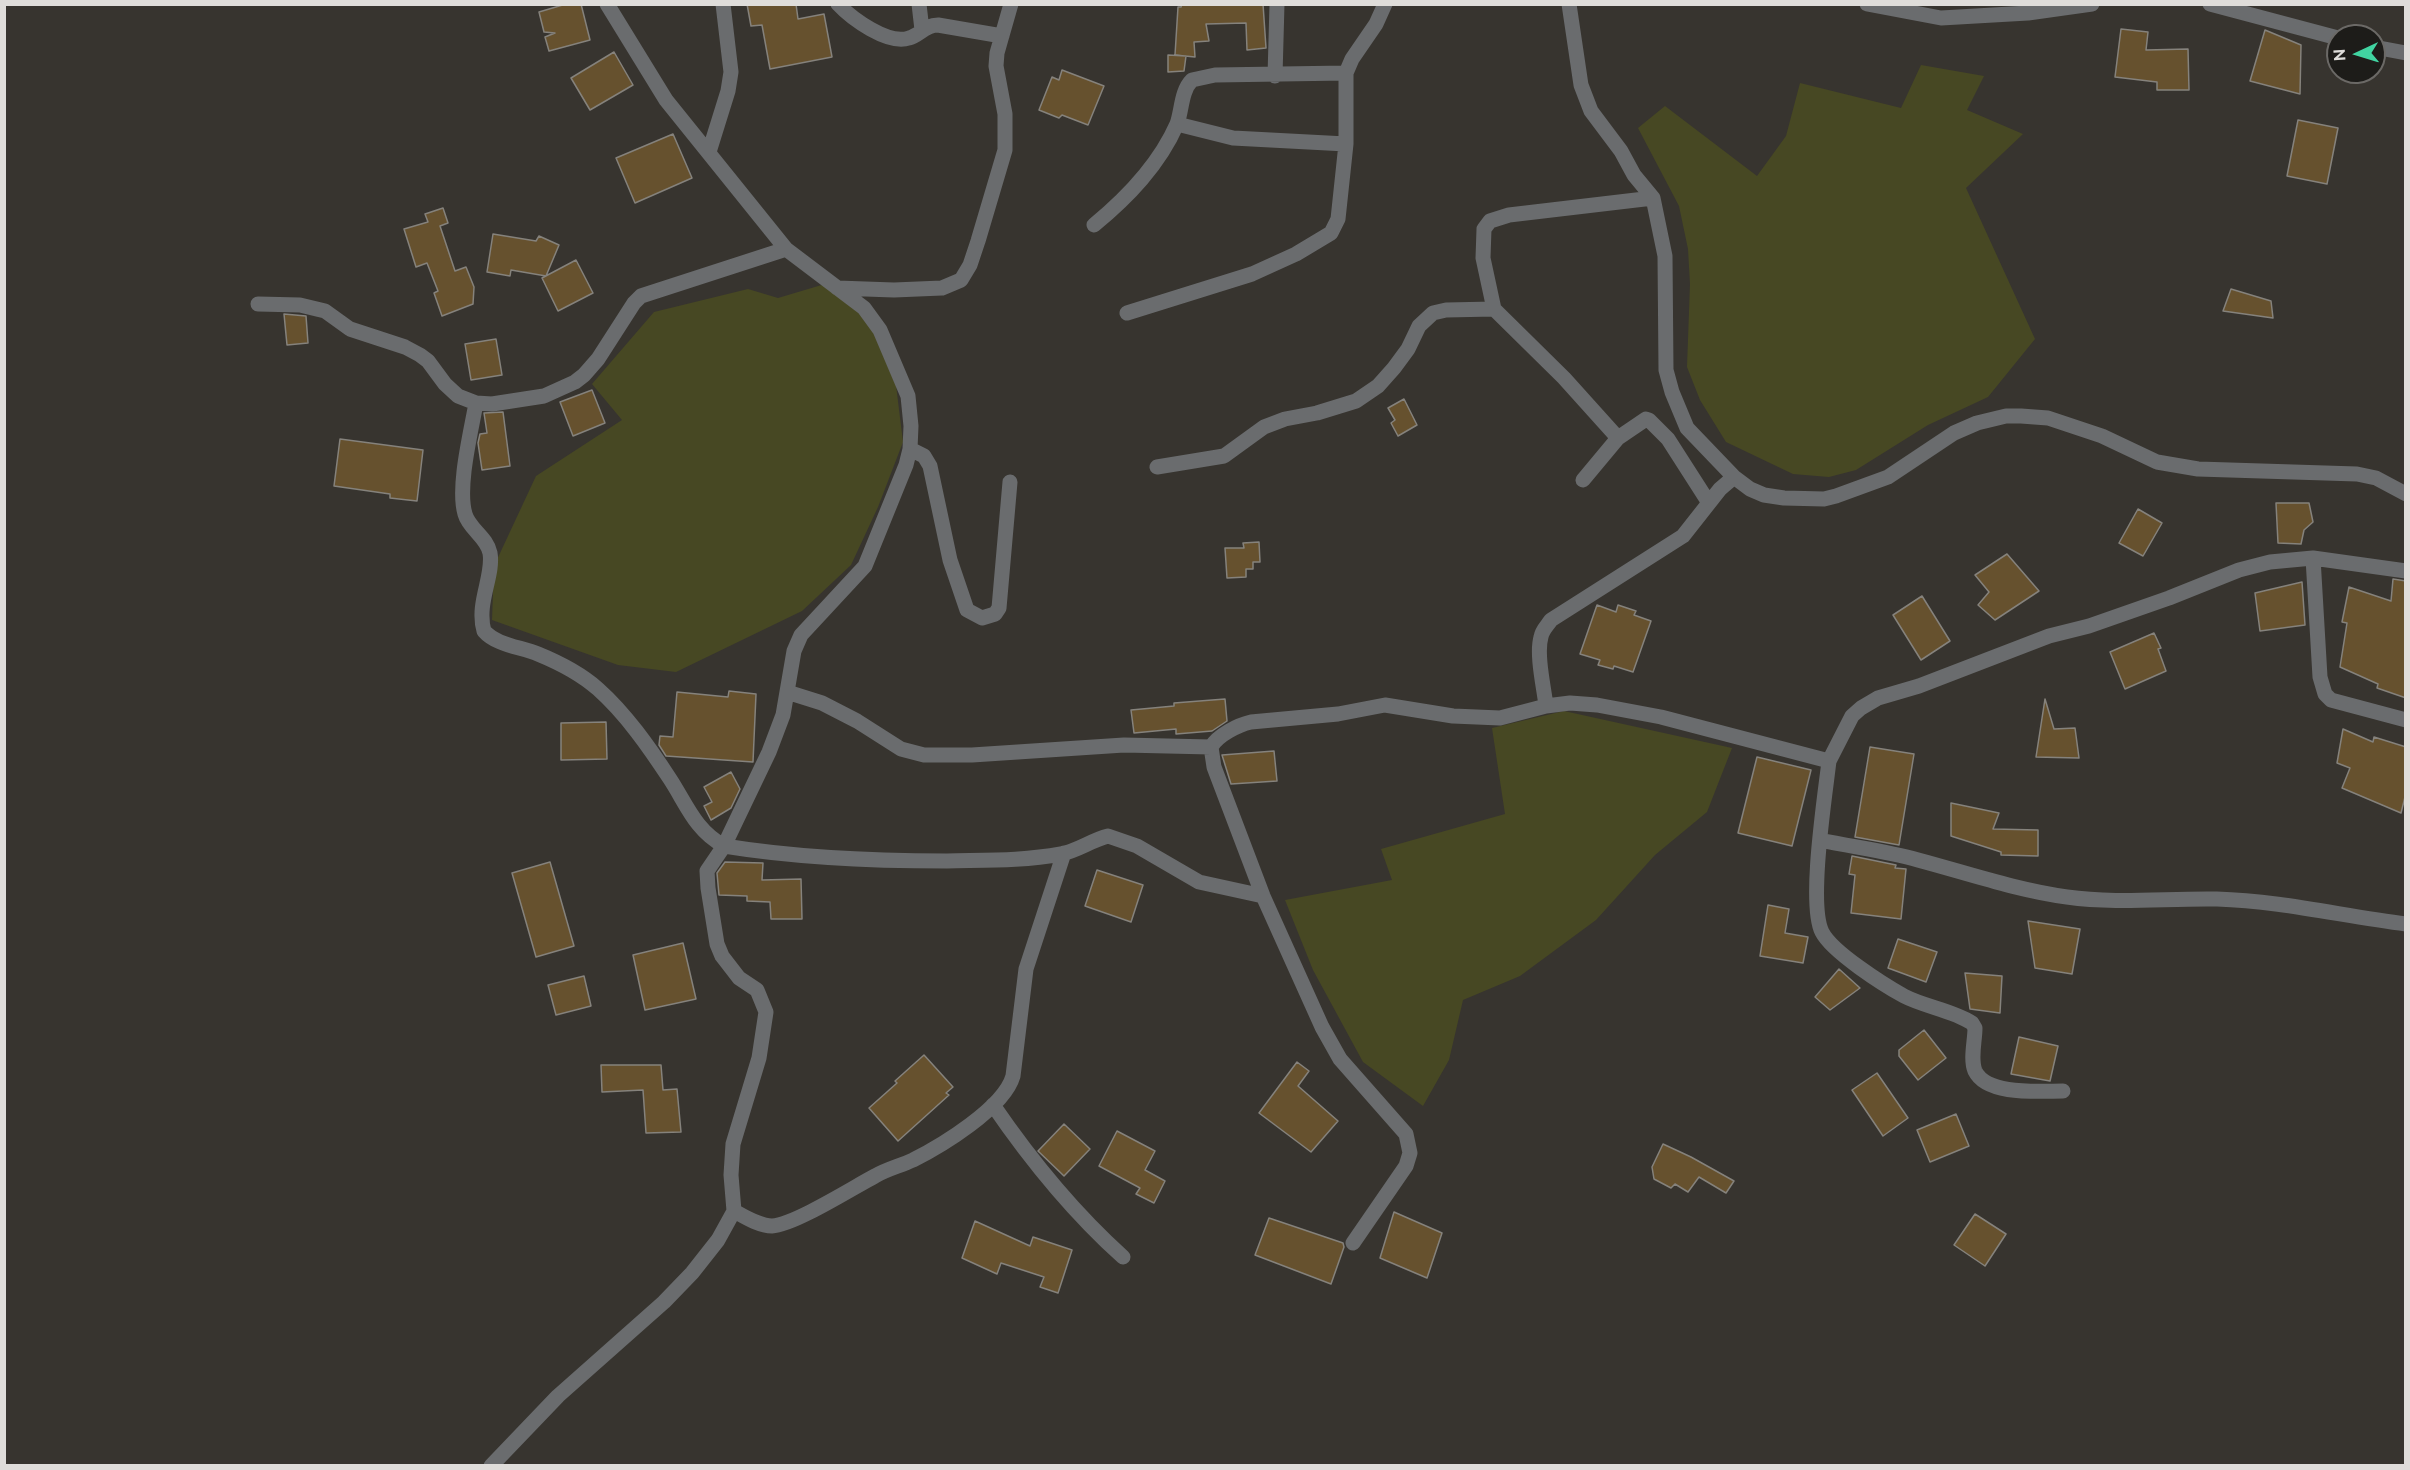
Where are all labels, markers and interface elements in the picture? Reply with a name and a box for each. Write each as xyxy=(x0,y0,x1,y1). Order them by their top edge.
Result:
north arrow xyxy=(2326,24,2386,84)
text: N xyxy=(2330,48,2349,62)

